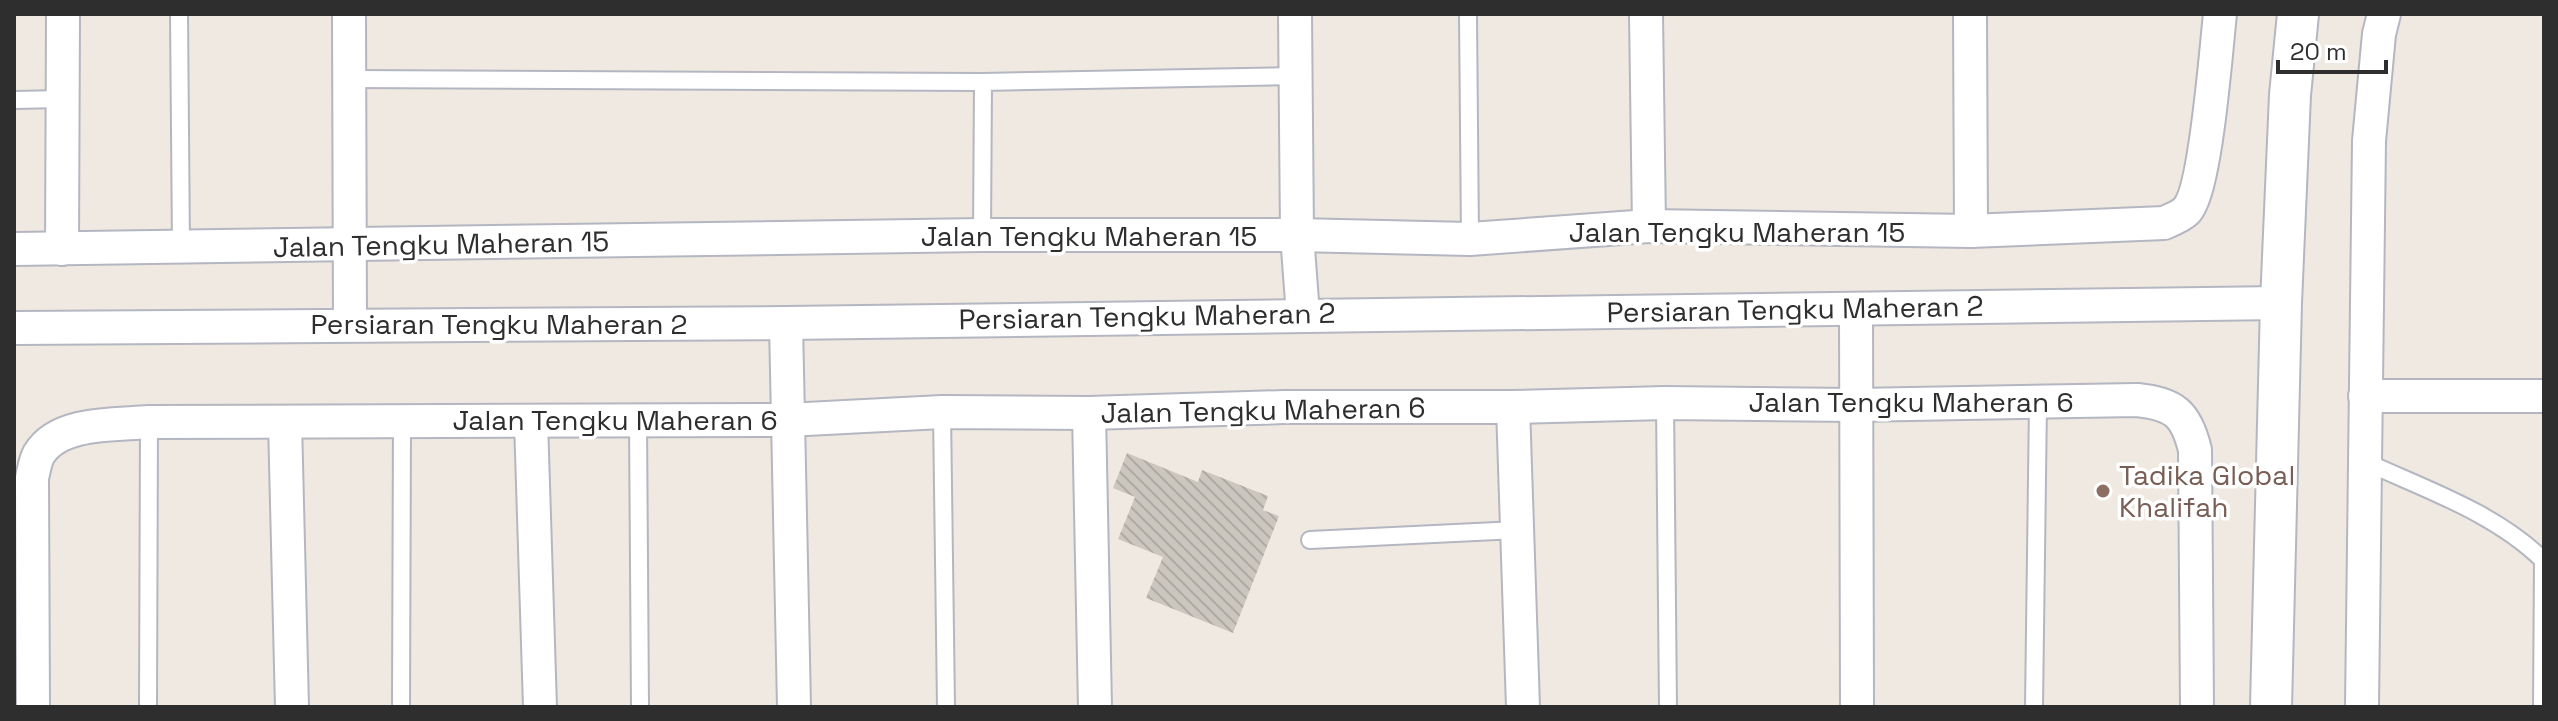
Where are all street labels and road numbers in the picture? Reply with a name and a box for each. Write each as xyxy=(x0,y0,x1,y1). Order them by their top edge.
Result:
street label: Jalan Tengku Maheran 15 xyxy=(1569,214,1905,250)
street label: Jalan Tengku Maheran 15 xyxy=(921,218,1257,254)
street label: Jalan Tengku Maheran 15 xyxy=(272,223,610,265)
street label: Persiaran Tengku Maheran 2 xyxy=(1606,288,1984,330)
street label: Persiaran Tengku Maheran 2 xyxy=(958,295,1336,337)
street label: Persiaran Tengku Maheran 2 xyxy=(310,306,688,342)
street label: Jalan Tengku Maheran 6 xyxy=(1748,384,2074,420)
street label: Jalan Tengku Maheran 6 xyxy=(1100,389,1426,431)
street label: Jalan Tengku Maheran 6 xyxy=(452,402,778,438)

